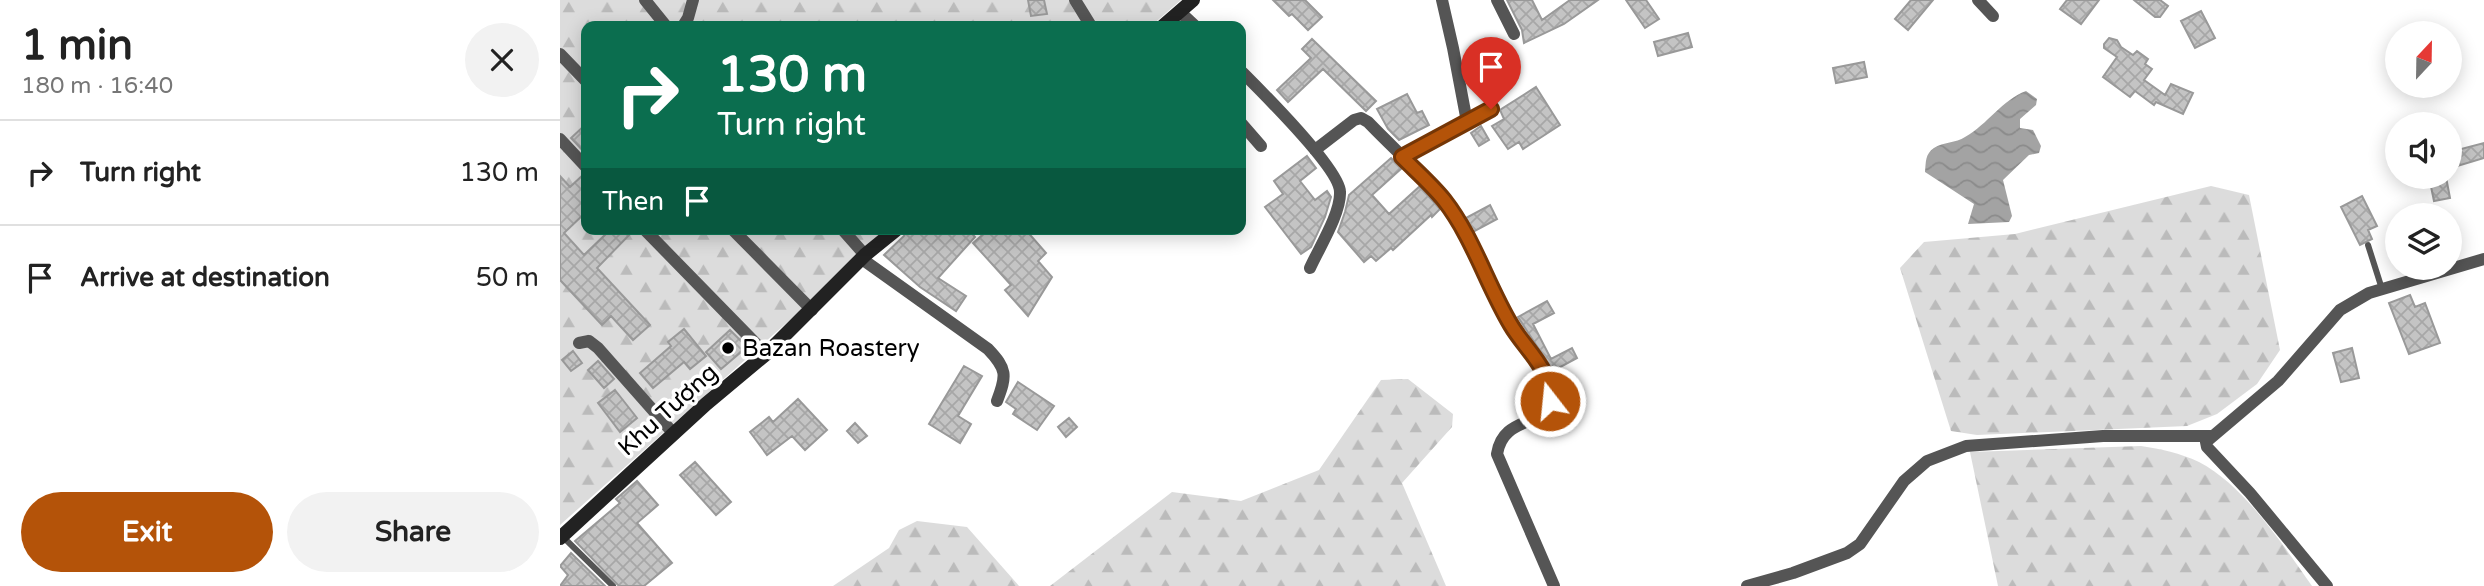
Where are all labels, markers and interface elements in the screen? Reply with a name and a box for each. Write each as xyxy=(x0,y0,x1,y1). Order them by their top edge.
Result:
text: 1 min xyxy=(21,20,133,71)
north arrow xyxy=(2385,21,2462,98)
map controls xyxy=(2385,21,2462,280)
button: close xyxy=(465,23,539,97)
pin xyxy=(1461,37,1521,109)
text: 130 m xyxy=(717,46,867,105)
icon: arrive xyxy=(1472,48,1510,86)
icon: right xyxy=(602,49,693,140)
text: 180 m · 16:40 xyxy=(21,72,173,100)
text: Turn right xyxy=(717,106,866,144)
button: sound xyxy=(2385,112,2462,189)
icon: right xyxy=(21,154,59,192)
text: Turn right xyxy=(80,157,201,188)
text: 130 m xyxy=(459,157,539,188)
icon: arrive xyxy=(678,182,716,220)
text: Then xyxy=(602,186,664,217)
button: layers xyxy=(2385,203,2462,280)
icon: arrive xyxy=(21,259,59,297)
text: Arrive at destination xyxy=(80,262,330,293)
text: 50 m xyxy=(476,262,539,293)
place label: Bazan Roastery xyxy=(742,334,920,363)
marker: Bazan Roastery xyxy=(720,340,736,356)
street label: Khu Tượng xyxy=(612,358,724,462)
position arrow xyxy=(1513,364,1587,438)
button: Exit xyxy=(21,492,273,572)
button: Share xyxy=(287,492,539,572)

